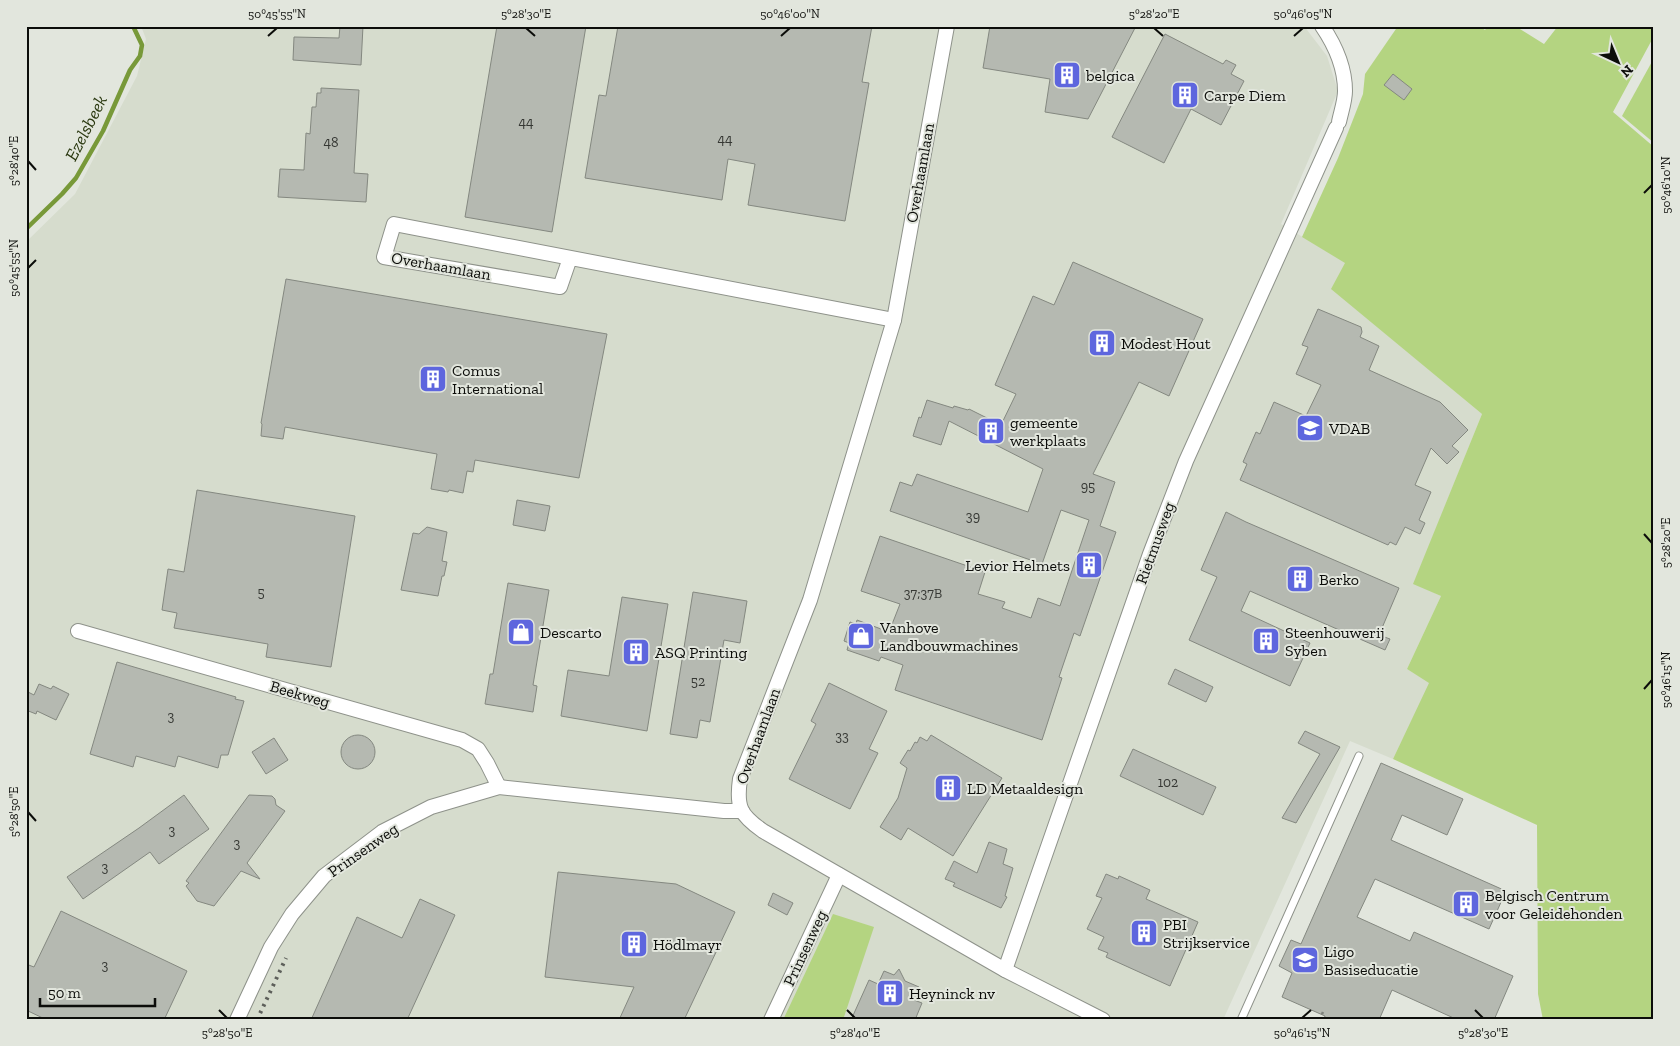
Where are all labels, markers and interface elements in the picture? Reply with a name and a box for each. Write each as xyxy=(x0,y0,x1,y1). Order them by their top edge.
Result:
text: 50°45'55"N xyxy=(248,7,306,21)
text: 5°28'30"E xyxy=(501,7,551,21)
text: 50°46'00"N xyxy=(760,7,820,21)
text: 5°28'20"E xyxy=(1129,7,1179,21)
text: 50°46'05"N xyxy=(1274,7,1333,21)
north arrow xyxy=(1592,38,1642,88)
building icon: belgica xyxy=(1052,60,1082,90)
text: N xyxy=(1617,61,1636,81)
place label: belgica xyxy=(1085,66,1135,85)
building icon: Carpe Diem xyxy=(1170,80,1200,110)
place label: Carpe Diem xyxy=(1204,86,1286,105)
water label: Ezelsbeek xyxy=(60,91,112,165)
house number: 44 xyxy=(518,114,534,131)
street label: Overhaamlaan xyxy=(902,121,938,224)
house number: 44 xyxy=(717,131,733,148)
house number: 48 xyxy=(323,134,339,151)
text: 5°28'40"E xyxy=(7,136,21,186)
text: 50°46'10"N xyxy=(1659,156,1673,214)
text: 50°45'55"N xyxy=(7,239,21,297)
street label: Overhaamlaan xyxy=(390,248,493,284)
building icon: Modest Hout xyxy=(1087,328,1117,358)
place label: Modest Hout xyxy=(1121,334,1211,353)
place label: Comus International xyxy=(452,361,543,398)
building icon: Comus International xyxy=(418,364,448,394)
place label: gemeente werkplaats xyxy=(1010,413,1086,450)
school or university icon: VDAB xyxy=(1295,413,1325,443)
building icon: gemeente werkplaats xyxy=(976,416,1006,446)
place label: VDAB xyxy=(1328,419,1371,438)
house number: 95 xyxy=(1081,478,1095,495)
street label: Rietmusweg xyxy=(1131,499,1179,587)
house number: 39 xyxy=(966,508,980,525)
text: 5°28'20"E xyxy=(1659,518,1673,568)
building icon: Levior Helmets xyxy=(1074,550,1104,580)
place label: Levior Helmets xyxy=(965,556,1070,575)
building icon: Berko xyxy=(1285,564,1315,594)
place label: Berko xyxy=(1319,570,1359,589)
house number: 5 xyxy=(257,584,265,601)
house number: 37;37B xyxy=(904,585,942,602)
shop icon: Descarto xyxy=(506,617,536,647)
place label: Vanhove Landbouwmachines xyxy=(879,618,1018,655)
shop icon: Vanhove Landbouwmachines xyxy=(846,621,876,651)
place label: Descarto xyxy=(540,623,602,642)
place label: Steenhouwerij Syben xyxy=(1285,623,1384,660)
building icon: Steenhouwerij Syben xyxy=(1251,626,1281,656)
building icon: ASQ Printing xyxy=(621,637,651,667)
place label: ASQ Printing xyxy=(655,643,747,662)
text: 50°46'15"N xyxy=(1659,652,1673,708)
house number: 52 xyxy=(691,673,705,690)
street label: Beekweg xyxy=(268,676,332,712)
street label: Overhaamlaan xyxy=(732,685,784,787)
house number: 3 xyxy=(168,708,175,725)
house number: 33 xyxy=(835,728,849,745)
building icon: LD Metaaldesign xyxy=(933,773,963,803)
house number: 102 xyxy=(1158,774,1178,791)
place label: LD Metaaldesign xyxy=(967,779,1084,798)
text: 5°28'50"E xyxy=(7,787,21,837)
street label: Prinsenweg xyxy=(324,819,402,881)
house number: 3 xyxy=(169,822,176,839)
house number: 3 xyxy=(234,835,241,852)
house number: 3 xyxy=(102,859,109,876)
place label: Belgisch Centrum voor Geleidehonden xyxy=(1485,886,1623,923)
building icon: Belgisch Centrum voor Geleidehonden xyxy=(1451,889,1481,919)
street label: Prinsenweg xyxy=(779,907,831,989)
place label: PBI Strijkservice xyxy=(1163,915,1250,952)
building icon: PBI Strijkservice xyxy=(1129,918,1159,948)
building icon: Hödlmayr xyxy=(619,929,649,959)
place label: Hödlmayr xyxy=(653,935,722,954)
place label: Ligo Basiseducatie xyxy=(1324,942,1418,979)
school or university icon: Ligo Basiseducatie xyxy=(1290,945,1320,975)
house number: 3 xyxy=(102,957,109,974)
scale bar xyxy=(40,976,155,1008)
building icon: Heyninck nv xyxy=(875,978,905,1008)
text: 50 m xyxy=(48,984,81,1002)
place label: Heyninck nv xyxy=(909,984,995,1003)
text: 5°28'50"E xyxy=(202,1026,252,1040)
text: 5°28'40"E xyxy=(830,1026,880,1040)
text: 50°46'15"N xyxy=(1274,1026,1330,1040)
text: 5°28'30"E xyxy=(1458,1026,1508,1040)

